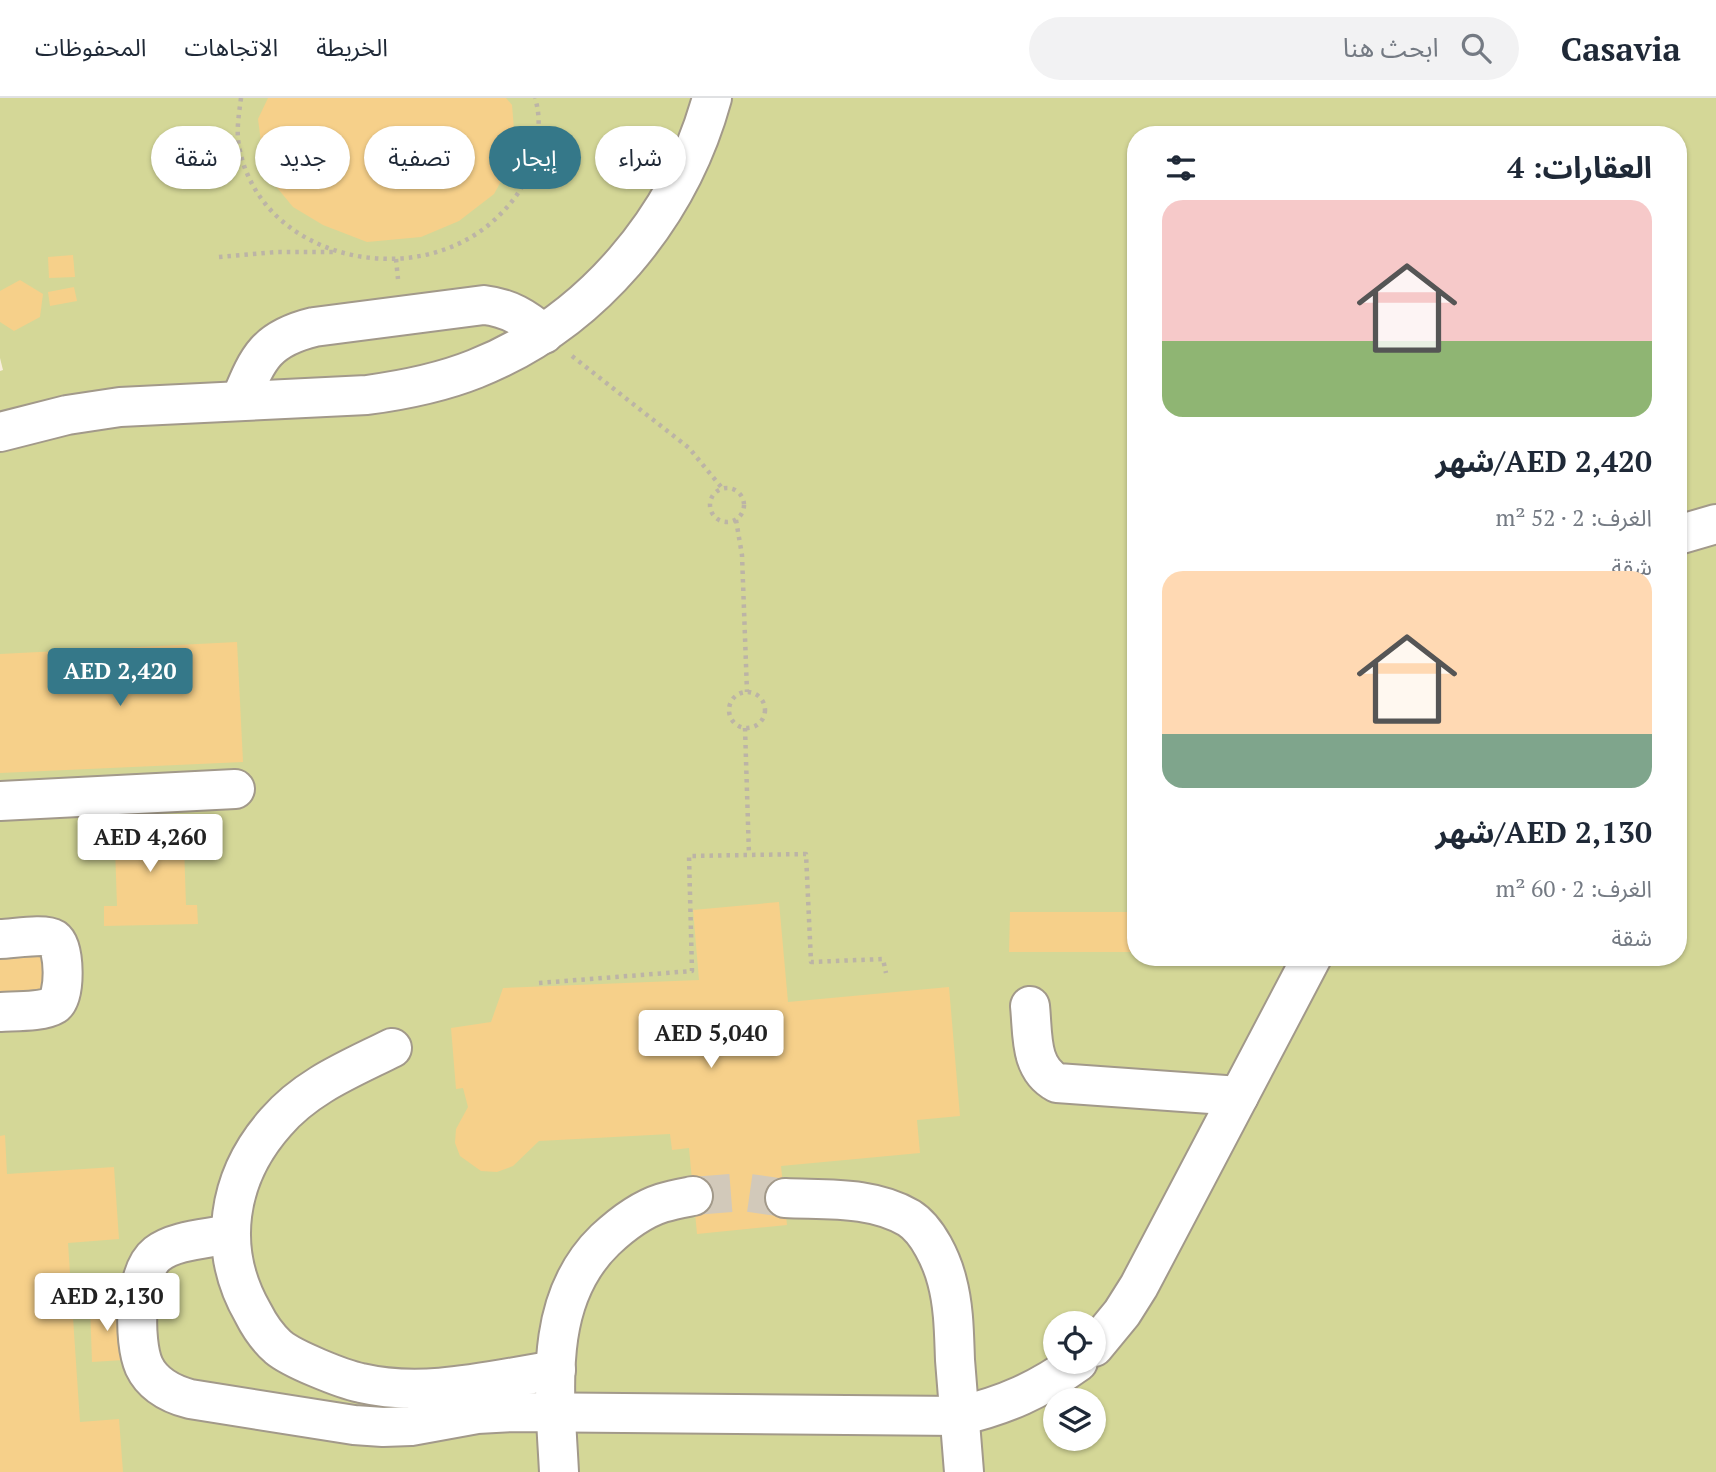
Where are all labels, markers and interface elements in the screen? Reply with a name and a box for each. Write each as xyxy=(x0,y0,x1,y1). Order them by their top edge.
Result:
search box xyxy=(1029,17,1519,80)
text: Casavia xyxy=(1561,27,1681,70)
icon: search xyxy=(1457,29,1495,67)
text: ابحث هنا xyxy=(1343,30,1439,64)
text: المحفوظات xyxy=(35,31,146,63)
text: الاتجاهات xyxy=(184,31,278,63)
text: الخريطة xyxy=(316,31,388,63)
chip: شقة xyxy=(151,126,241,189)
chip: جديد xyxy=(255,126,350,189)
chip: تصفية xyxy=(364,126,475,189)
chip: إيجار xyxy=(489,126,581,189)
chip: شراء xyxy=(595,126,686,189)
text: العقارات: 4 xyxy=(1507,147,1652,187)
icon: filters xyxy=(1162,149,1200,187)
icon: home xyxy=(1344,245,1470,371)
text: AED 2,420/شهر xyxy=(1435,441,1652,481)
text: الغرف: 2 · 52 m² xyxy=(1496,502,1652,533)
text: شقة xyxy=(1611,551,1652,582)
icon: home xyxy=(1344,616,1470,742)
pin: AED 2,420 xyxy=(40,648,200,708)
text: AED 2,420 xyxy=(64,655,176,686)
text: AED 2,130/شهر xyxy=(1435,812,1652,852)
pin: AED 4,260 xyxy=(70,814,230,874)
text: AED 4,260 xyxy=(94,821,206,852)
text: الغرف: 2 · 60 m² xyxy=(1496,873,1652,904)
text: شقة xyxy=(1611,922,1652,953)
pin: AED 5,040 xyxy=(631,1010,791,1070)
text: AED 5,040 xyxy=(655,1017,767,1048)
pin: AED 2,130 xyxy=(27,1274,187,1333)
text: AED 2,130 xyxy=(51,1280,163,1311)
map controls xyxy=(1043,1311,1106,1451)
button: locate xyxy=(1043,1311,1106,1374)
button: layers xyxy=(1043,1388,1106,1451)

